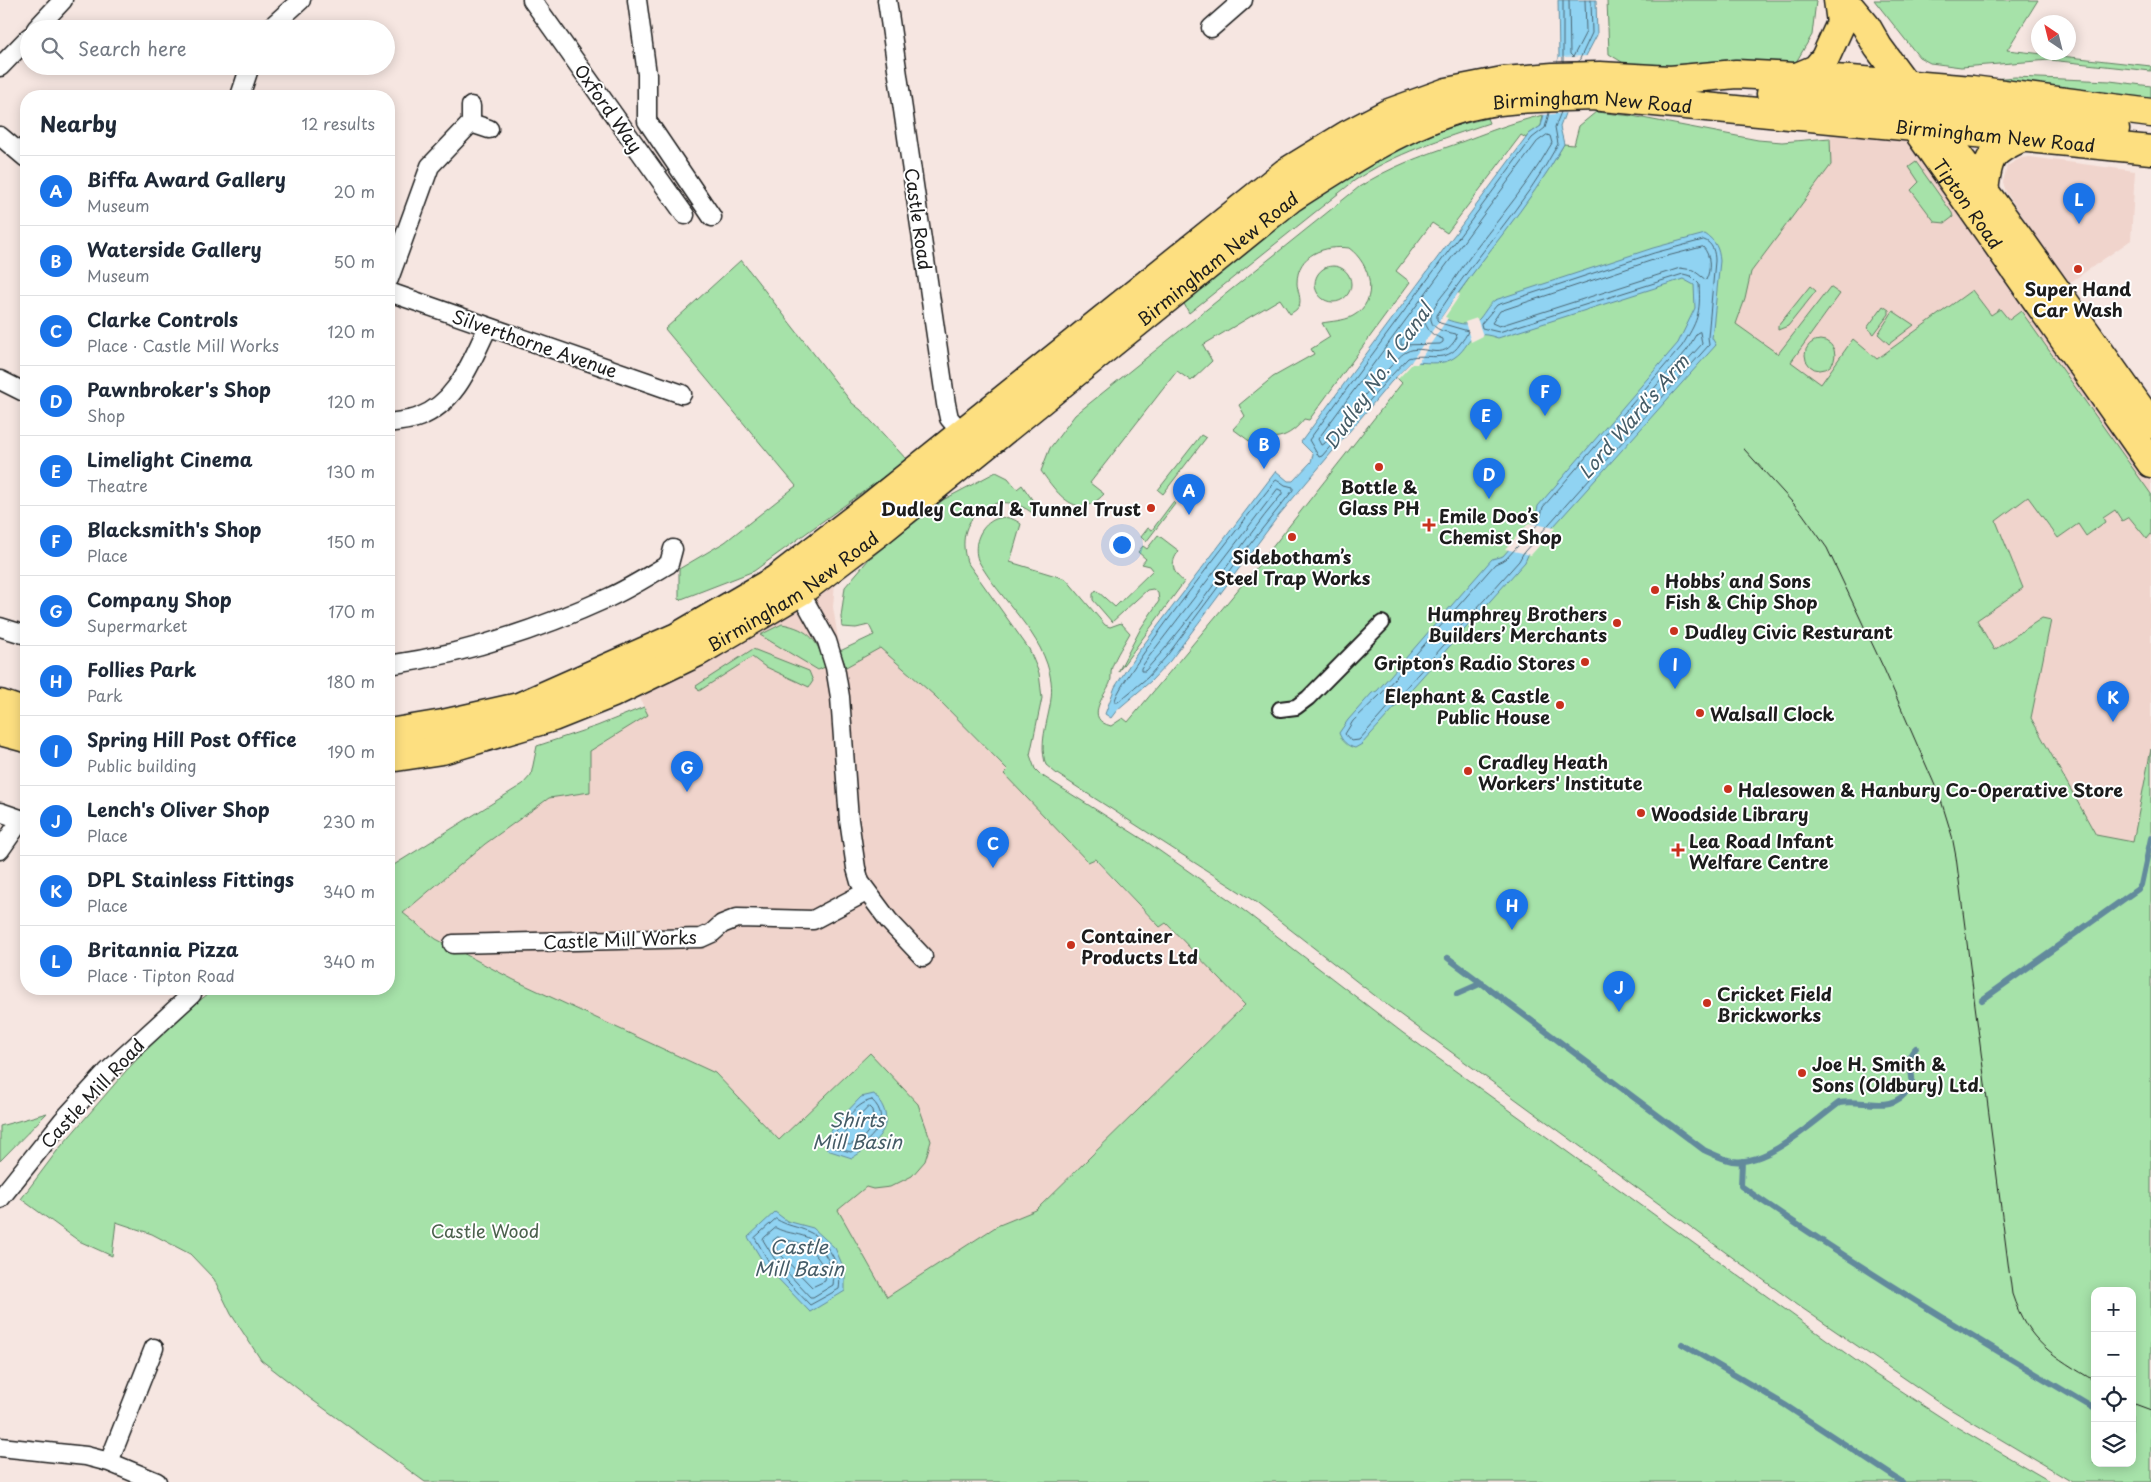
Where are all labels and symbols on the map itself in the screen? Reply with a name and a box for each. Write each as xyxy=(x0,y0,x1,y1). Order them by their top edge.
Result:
north arrow xyxy=(2031,15,2076,60)
street label: Oxford Way xyxy=(568,58,650,158)
street label: Birmingham New Road xyxy=(1490,82,1693,119)
street label: Birmingham New Road xyxy=(1894,112,2097,158)
street label: Tipton Road xyxy=(1927,153,2010,254)
street label: Castle Road xyxy=(898,166,940,272)
pin: L xyxy=(2063,183,2095,224)
street label: Birmingham New Road xyxy=(1130,184,1303,332)
marker: Super Hand Car Wash xyxy=(2072,263,2084,275)
place label: Super Hand Car Wash xyxy=(2025,275,2131,323)
water label: Dudley No. 1 Canal xyxy=(1316,295,1440,455)
street label: Silverthorne Avenue xyxy=(449,302,621,384)
water label: Lord Ward's Arm xyxy=(1571,347,1696,484)
pin: F xyxy=(1529,375,1561,416)
pin: E xyxy=(1470,399,1502,440)
pin: B xyxy=(1248,428,1280,469)
pin: D xyxy=(1473,458,1505,499)
marker: Bottle & Glass PH xyxy=(1373,461,1385,473)
place label: Bottle & Glass PH xyxy=(1338,473,1420,521)
pin: A xyxy=(1173,474,1205,515)
place label: Dudley Canal & Tunnel Trust xyxy=(881,495,1141,522)
marker: Dudley Canal & Tunnel Trust xyxy=(1145,502,1157,514)
place label: Emile Doo’s Chemist Shop xyxy=(1439,502,1562,550)
marker: Emile Doo’s Chemist Shop xyxy=(1423,519,1435,531)
street label: Birmingham New Road xyxy=(701,524,884,658)
marker: Sidebotham’s Steel Trap Works xyxy=(1286,531,1298,543)
your location xyxy=(1109,532,1135,558)
place label: Sidebotham’s Steel Trap Works xyxy=(1214,543,1371,591)
place label: Hobbs’ and Sons Fish & Chip Shop xyxy=(1665,567,1818,615)
marker: Hobbs’ and Sons Fish & Chip Shop xyxy=(1649,584,1661,596)
place label: Humphrey Brothers Builders’ Merchants xyxy=(1427,600,1607,648)
marker: Humphrey Brothers Builders’ Merchants xyxy=(1611,617,1623,629)
place label: Dudley Civic Resturant xyxy=(1684,618,1893,645)
marker: Dudley Civic Resturant xyxy=(1668,625,1680,637)
pin: I xyxy=(1659,648,1691,689)
place label: Gripton’s Radio Stores xyxy=(1374,649,1575,676)
marker: Gripton’s Radio Stores xyxy=(1579,656,1591,668)
pin: K xyxy=(2097,681,2129,722)
place label: Elephant & Castle Public House xyxy=(1384,682,1550,730)
marker: Elephant & Castle Public House xyxy=(1554,699,1566,711)
place label: Walsall Clock xyxy=(1710,700,1834,727)
marker: Walsall Clock xyxy=(1694,707,1706,719)
place label: Cradley Heath Workers' Institute xyxy=(1478,748,1643,796)
pin: G xyxy=(671,751,703,792)
marker: Cradley Heath Workers' Institute xyxy=(1462,765,1474,777)
place label: Halesowen & Hanbury Co-Operative Store xyxy=(1738,776,2123,803)
marker: Halesowen & Hanbury Co-Operative Store xyxy=(1722,783,1734,795)
place label: Woodside Library xyxy=(1651,800,1808,827)
marker: Woodside Library xyxy=(1635,807,1647,819)
pin: C xyxy=(977,827,1009,868)
place label: Lea Road Infant Welfare Centre xyxy=(1689,827,1834,875)
marker: Lea Road Infant Welfare Centre xyxy=(1671,843,1685,857)
pin: H xyxy=(1496,889,1528,930)
place label: Container Products Ltd xyxy=(1081,922,1198,970)
street label: Castle Mill Works xyxy=(543,923,697,955)
marker: Container Products Ltd xyxy=(1065,939,1077,951)
pin: J xyxy=(1603,971,1635,1012)
place label: Cricket Field Brickworks xyxy=(1717,980,1832,1028)
marker: Cricket Field Brickworks xyxy=(1701,997,1713,1009)
street label: Castle Mill Road xyxy=(34,1032,150,1154)
place label: Joe H. Smith & Sons (Oldbury) Ltd. xyxy=(1812,1050,1984,1098)
marker: Joe H. Smith & Sons (Oldbury) Ltd. xyxy=(1796,1067,1808,1079)
water label: Shirts Mill Basin xyxy=(812,1105,903,1155)
park label: Castle Wood xyxy=(431,1217,539,1244)
water label: Castle Mill Basin xyxy=(754,1232,845,1282)

